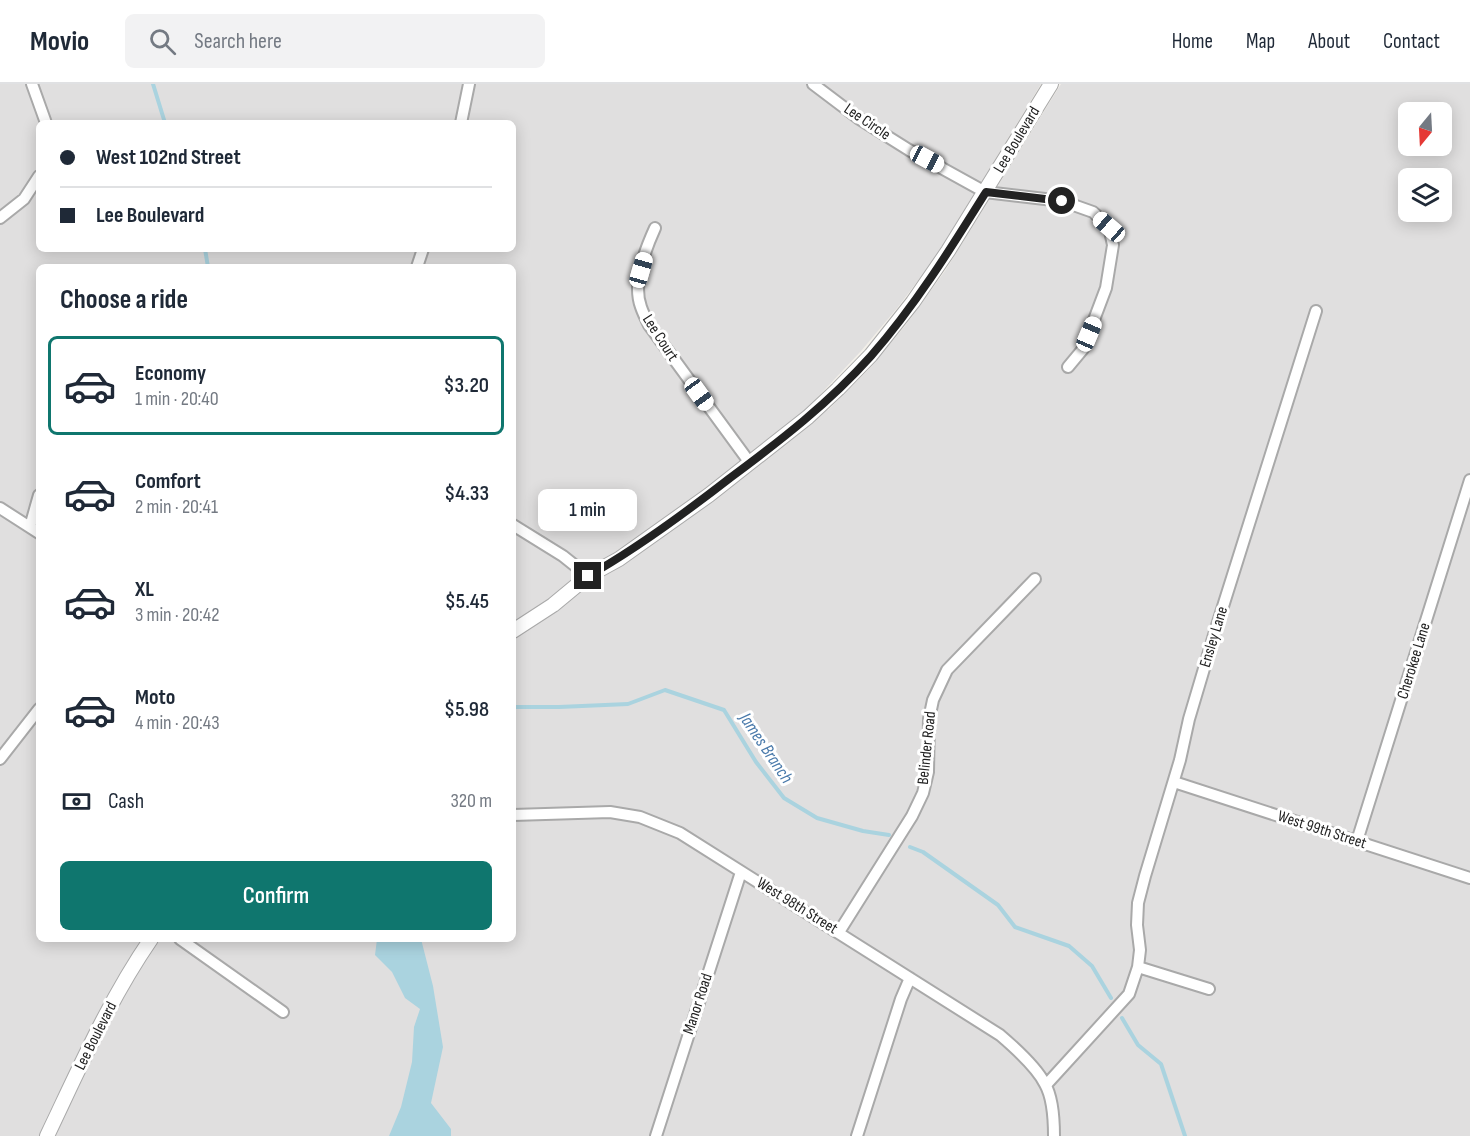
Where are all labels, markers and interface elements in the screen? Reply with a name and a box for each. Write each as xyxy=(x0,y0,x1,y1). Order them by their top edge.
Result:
search box xyxy=(125,14,545,68)
text: Movio xyxy=(30,25,89,58)
icon: search xyxy=(146,25,179,58)
text: Search here xyxy=(194,28,282,55)
text: Home xyxy=(1172,29,1213,54)
text: Map xyxy=(1246,29,1275,54)
text: About xyxy=(1308,29,1350,54)
text: Contact xyxy=(1383,29,1440,54)
street label: Lee Circle xyxy=(840,100,894,144)
north arrow xyxy=(1398,102,1452,156)
map controls xyxy=(1398,102,1452,222)
street label: Lee Boulevard xyxy=(990,103,1044,177)
car xyxy=(907,143,947,175)
text: West 102nd Street xyxy=(96,144,241,171)
button: layers xyxy=(1398,168,1452,222)
route start xyxy=(1048,187,1075,214)
text: Lee Boulevard xyxy=(96,202,204,229)
car xyxy=(1090,208,1128,246)
car xyxy=(627,250,655,290)
text: Choose a ride xyxy=(60,284,188,316)
street label: Lee Court xyxy=(638,311,682,365)
car xyxy=(1074,314,1104,354)
icon: car xyxy=(63,359,117,413)
text: Economy xyxy=(135,360,206,387)
text: $3.20 xyxy=(443,372,489,399)
car xyxy=(681,374,717,414)
text: 1 min · 20:40 xyxy=(135,387,219,411)
icon: car xyxy=(63,467,117,521)
text: Comfort xyxy=(135,468,201,495)
text: $4.33 xyxy=(444,480,489,507)
callout: 1 min xyxy=(538,489,638,531)
text: 2 min · 20:41 xyxy=(135,495,218,519)
text: 1 min xyxy=(569,498,606,522)
route end xyxy=(574,562,601,589)
icon: car xyxy=(63,575,117,629)
text: XL xyxy=(135,576,154,603)
text: $5.45 xyxy=(445,588,489,615)
text: 3 min · 20:42 xyxy=(135,603,219,627)
street label: Ensley Lane xyxy=(1196,604,1232,670)
street label: Cherokee Lane xyxy=(1393,621,1435,701)
icon: car xyxy=(63,683,117,737)
text: Moto xyxy=(135,684,175,711)
text: $5.98 xyxy=(444,696,489,723)
water label: James Branch xyxy=(734,708,797,788)
street label: Belinder Road xyxy=(914,710,940,786)
text: 4 min · 20:43 xyxy=(135,711,220,735)
icon: cash xyxy=(60,785,93,818)
text: Cash xyxy=(108,788,144,815)
text: 320 m xyxy=(450,789,492,813)
street label: West 99th Street xyxy=(1275,807,1369,853)
button: Confirm xyxy=(60,861,492,930)
street label: West 98th Street xyxy=(753,874,841,938)
street label: Manor Road xyxy=(679,971,717,1037)
street label: Lee Boulevard xyxy=(71,999,121,1073)

